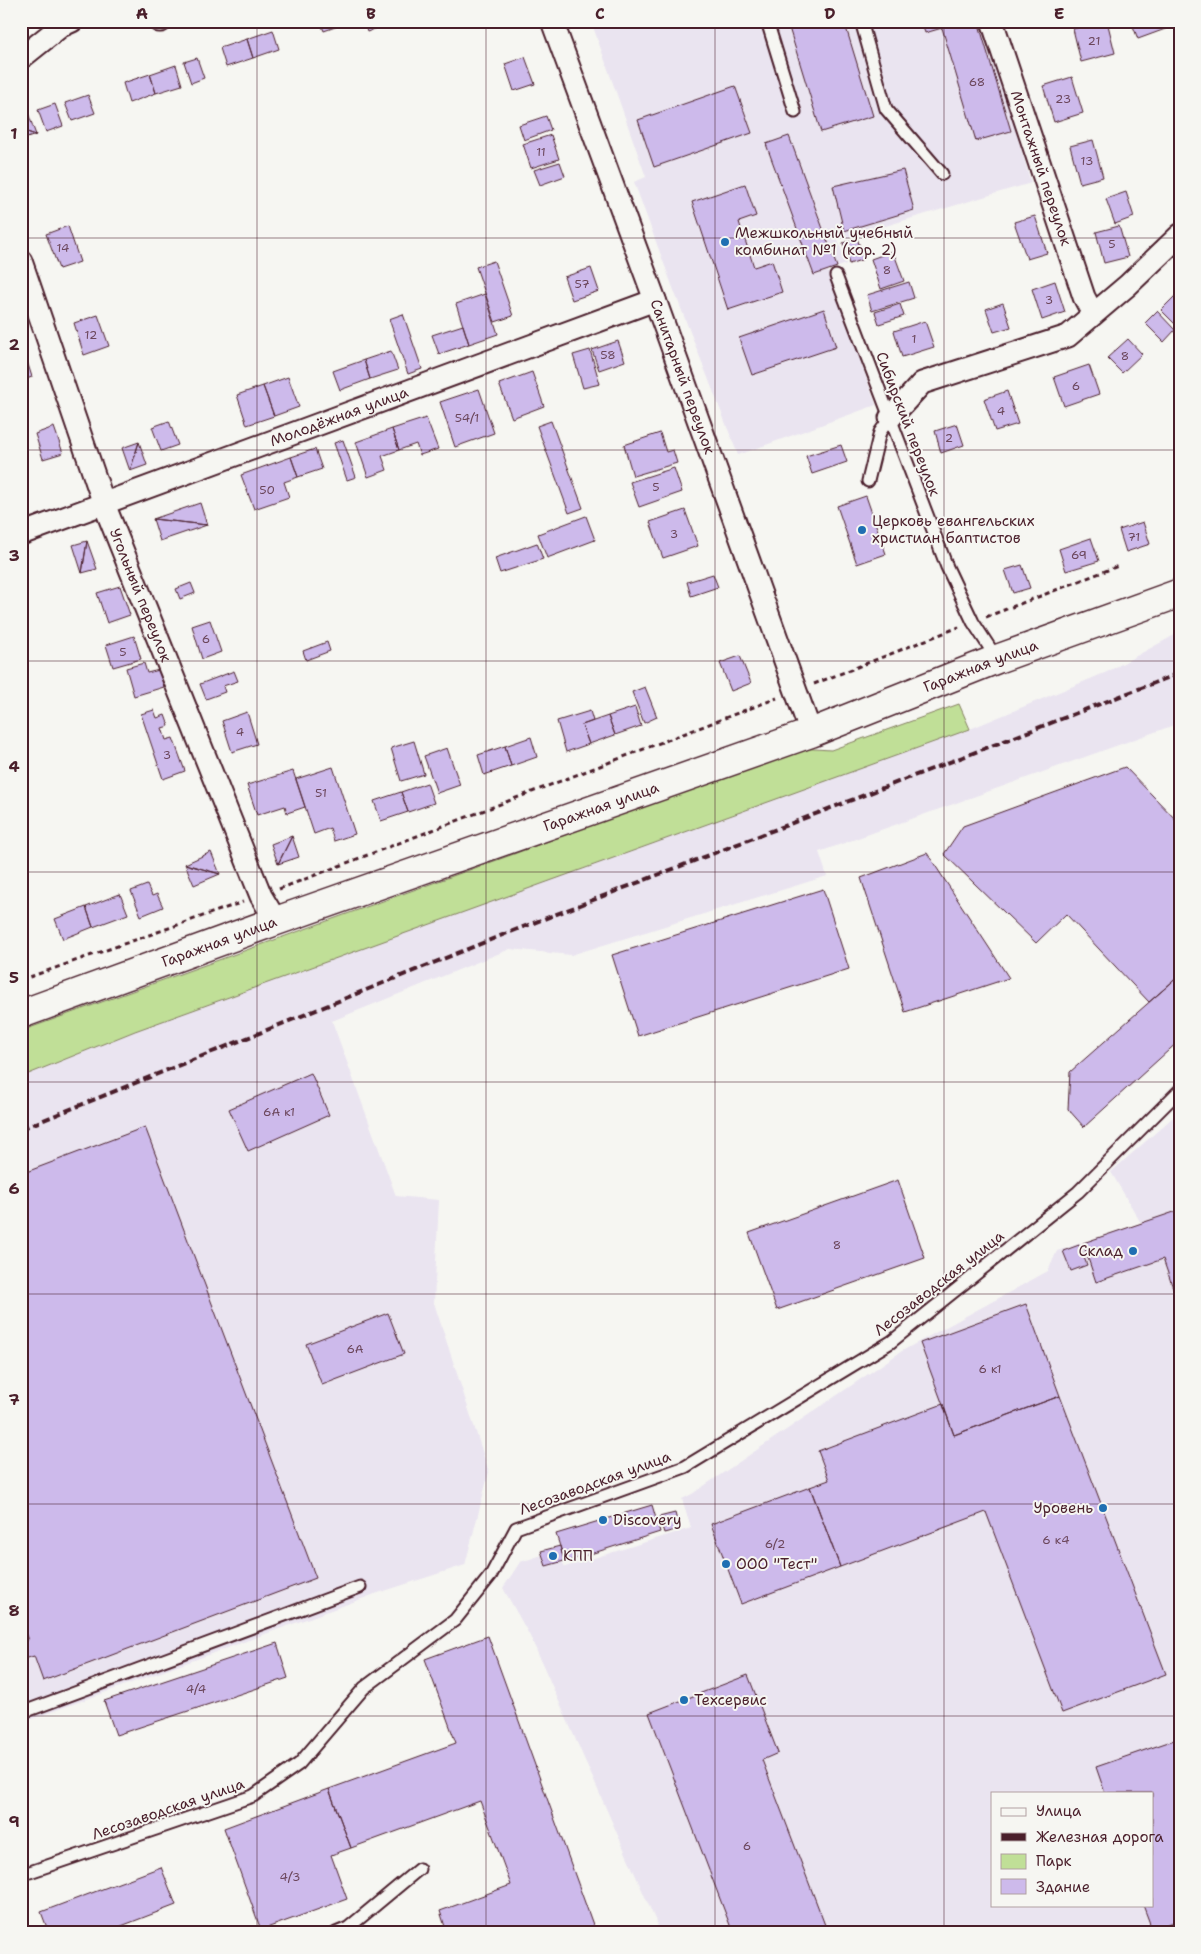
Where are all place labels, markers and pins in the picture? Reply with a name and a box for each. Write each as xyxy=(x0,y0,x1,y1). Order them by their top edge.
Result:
place label: Межшкольный учебный комбинат №1 (кор. 2) xyxy=(735,223,913,260)
marker: Межшкольный учебный комбинат №1 (кор. 2) xyxy=(719,236,731,248)
place label: Церковь евангельских христиан баптистов xyxy=(872,511,1035,548)
marker: Церковь евангельских христиан баптистов xyxy=(856,524,868,536)
place label: Склад xyxy=(1079,1241,1123,1261)
marker: Склад xyxy=(1127,1245,1139,1257)
place label: Уровень xyxy=(1033,1498,1093,1518)
marker: Уровень xyxy=(1097,1502,1109,1514)
place label: Discovery xyxy=(613,1510,682,1530)
marker: Discovery xyxy=(597,1514,609,1526)
place label: КПП xyxy=(563,1546,593,1566)
marker: КПП xyxy=(547,1550,559,1562)
place label: ООО "Тест" xyxy=(736,1554,817,1574)
marker: ООО "Тест" xyxy=(720,1558,732,1570)
place label: Техсервис xyxy=(694,1690,767,1710)
marker: Техсервис xyxy=(678,1694,690,1706)

